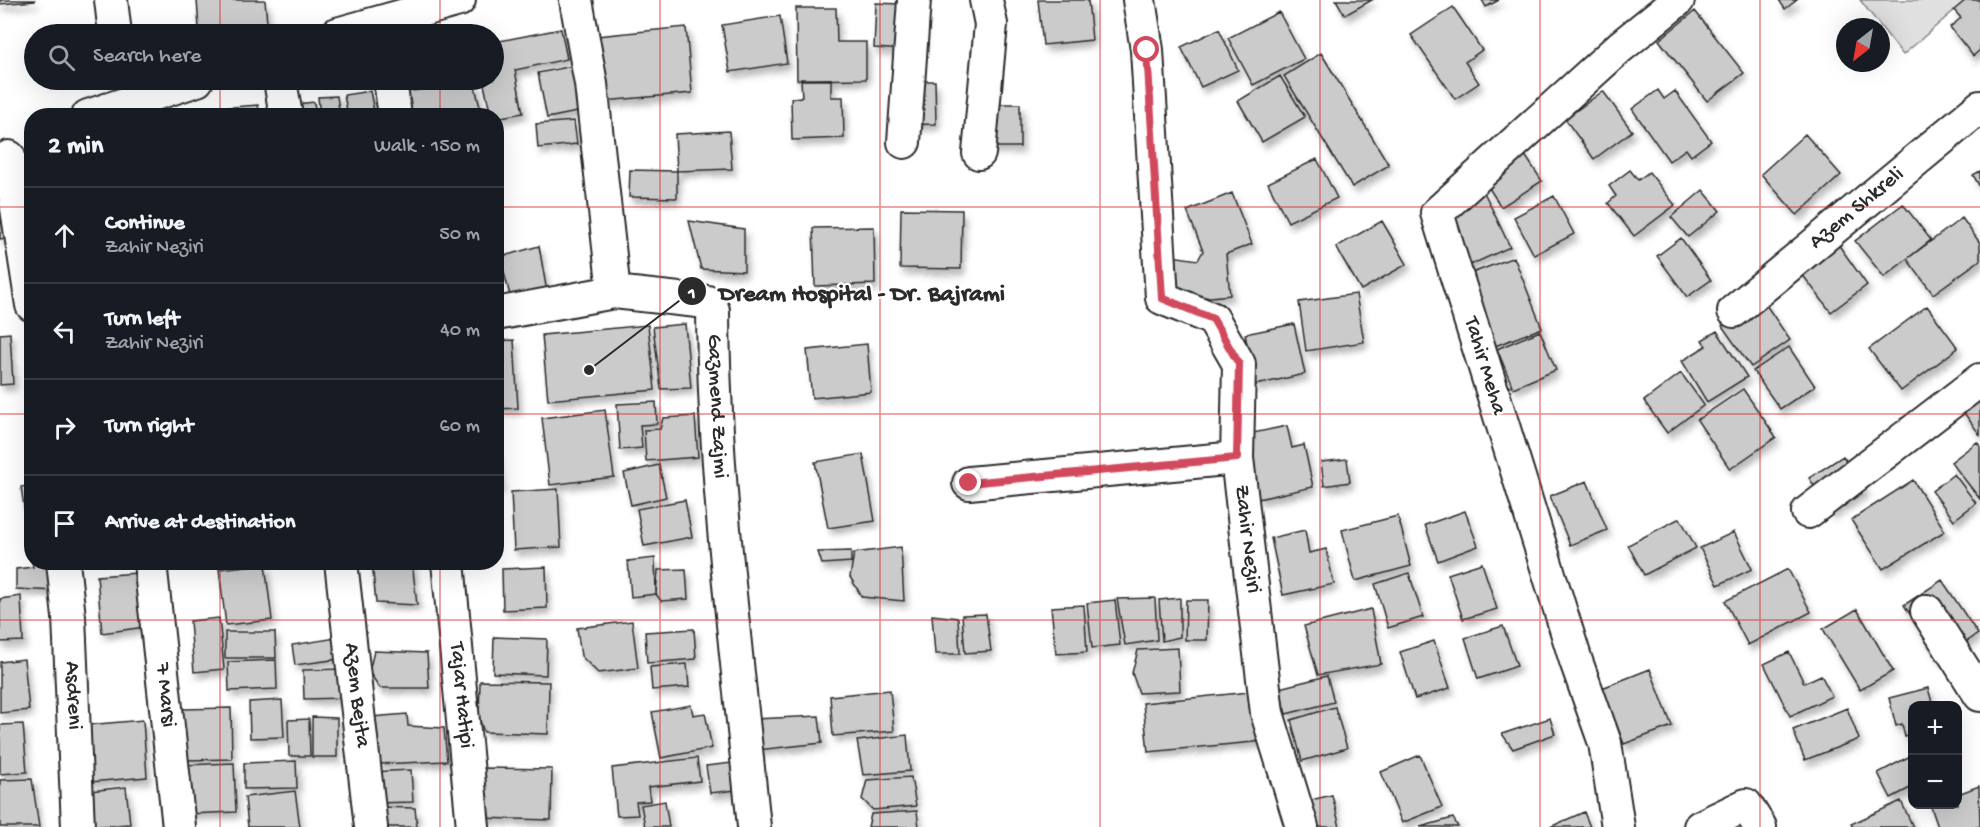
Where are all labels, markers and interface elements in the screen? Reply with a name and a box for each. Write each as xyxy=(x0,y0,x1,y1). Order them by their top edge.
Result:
north arrow xyxy=(1836,18,1890,72)
search box xyxy=(24,24,504,90)
route start xyxy=(1133,36,1159,62)
icon: search xyxy=(45,41,78,74)
text: Search here xyxy=(93,44,201,70)
text: 2 min xyxy=(48,132,103,163)
text: Walk · 150 m xyxy=(374,136,480,159)
street label: Azem Shkreli xyxy=(1804,162,1910,256)
text: Continue xyxy=(105,211,185,237)
icon: ahead xyxy=(48,219,81,252)
text: 50 m xyxy=(439,224,480,247)
text: Zahir Neziri xyxy=(105,237,204,260)
callout: Dream Hospital - Dr. Bajrami xyxy=(677,270,1017,312)
text: Dream Hospital - Dr. Bajrami xyxy=(717,281,1005,310)
text: 1 xyxy=(687,284,696,305)
text: Turn left xyxy=(105,307,179,333)
street label: Tahir Meha xyxy=(1456,312,1511,419)
icon: left xyxy=(48,315,81,348)
text: 40 m xyxy=(440,320,480,343)
text: Zahir Neziri xyxy=(105,333,204,356)
street label: Gazmend Zajmi xyxy=(700,334,733,479)
icon: right xyxy=(48,411,81,444)
text: Turn right xyxy=(105,414,193,440)
text: 60 m xyxy=(440,416,480,439)
route end xyxy=(955,469,981,495)
street label: Zahir Neziri xyxy=(1227,484,1266,595)
icon: arrive xyxy=(48,507,81,540)
text: Arrive at destination xyxy=(105,510,295,536)
street label: Tajar Hatipi xyxy=(442,639,479,750)
street label: Azem Bejta xyxy=(337,641,375,750)
street label: Asdreni xyxy=(58,661,87,730)
street label: 7 Marsi xyxy=(148,661,181,729)
map controls xyxy=(1908,701,1962,809)
button: + xyxy=(1908,701,1962,755)
button: − xyxy=(1908,755,1962,809)

